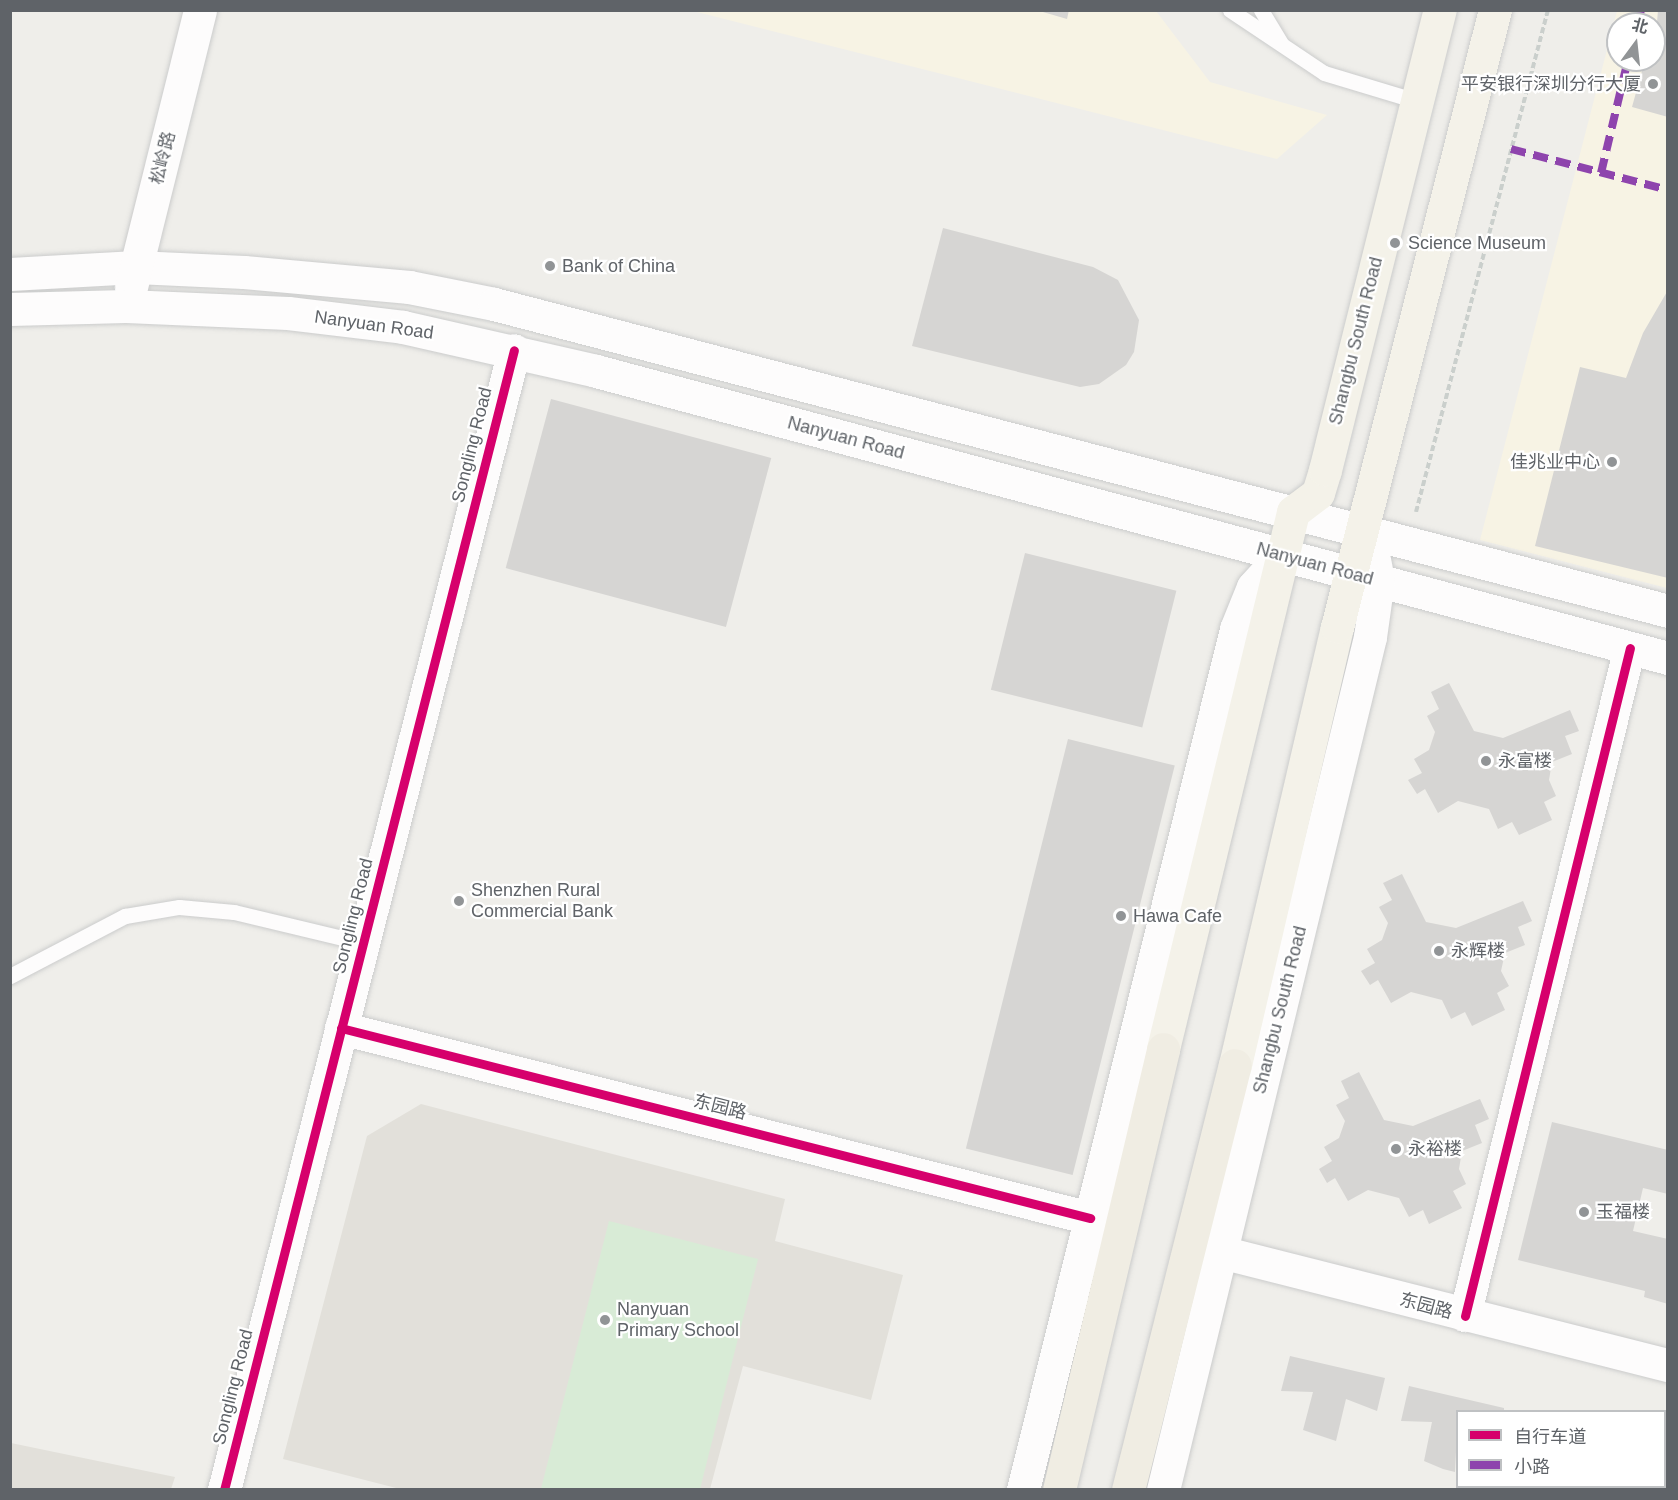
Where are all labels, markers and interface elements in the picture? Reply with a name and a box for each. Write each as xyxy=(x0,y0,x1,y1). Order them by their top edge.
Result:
north arrow xyxy=(1606,12,1666,72)
text: 北 xyxy=(1630,16,1650,36)
place label: 平安银行深圳分行大厦 xyxy=(1461,73,1641,95)
marker: 平安银行深圳分行大厦 xyxy=(1646,77,1660,91)
street label: 松岭路 xyxy=(146,129,180,187)
place label: Science Museum xyxy=(1408,232,1546,254)
marker: Science Museum xyxy=(1386,234,1404,252)
place label: Bank of China xyxy=(562,255,675,277)
street label: Shangbu South Road xyxy=(1325,255,1387,427)
marker: Bank of China xyxy=(543,259,557,273)
street label: Nanyuan Road xyxy=(313,306,435,344)
street label: Songling Road xyxy=(447,385,497,505)
street label: Nanyuan Road xyxy=(785,412,907,464)
place label: 佳兆业中心 xyxy=(1510,451,1600,473)
marker: 佳兆业中心 xyxy=(1605,455,1619,469)
street label: Nanyuan Road xyxy=(1254,538,1376,590)
place label: 永富楼 xyxy=(1498,750,1552,772)
marker: 永富楼 xyxy=(1479,754,1493,768)
street label: Songling Road xyxy=(328,856,378,976)
place label: Shenzhen Rural Commercial Bank xyxy=(471,880,613,922)
marker: Shenzhen Rural Commercial Bank xyxy=(452,894,466,908)
place label: Hawa Cafe xyxy=(1133,905,1222,927)
marker: Hawa Cafe xyxy=(1114,909,1128,923)
street label: Shangbu South Road xyxy=(1249,924,1311,1096)
place label: 永辉楼 xyxy=(1451,940,1505,962)
marker: 永辉楼 xyxy=(1432,944,1446,958)
street label: 东园路 xyxy=(691,1090,749,1124)
place label: 永裕楼 xyxy=(1408,1138,1462,1160)
marker: 永裕楼 xyxy=(1389,1142,1403,1156)
place label: 玉福楼 xyxy=(1596,1201,1650,1223)
marker: 玉福楼 xyxy=(1577,1205,1591,1219)
street label: 东园路 xyxy=(1397,1289,1455,1323)
place label: Nanyuan Primary School xyxy=(617,1299,739,1342)
marker: Nanyuan Primary School xyxy=(598,1313,612,1327)
street label: Songling Road xyxy=(208,1327,258,1447)
legend xyxy=(1456,1410,1666,1488)
text: 自行车道 xyxy=(1514,1427,1586,1447)
text: 小路 xyxy=(1514,1457,1550,1477)

